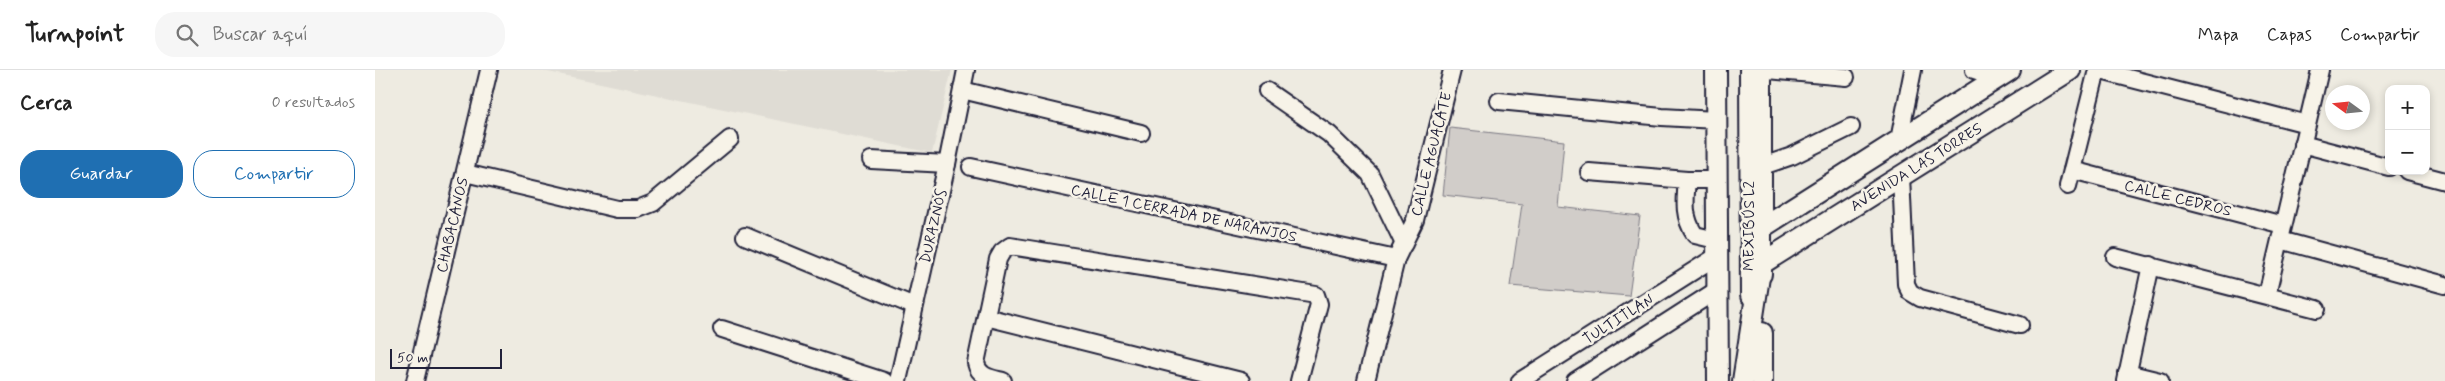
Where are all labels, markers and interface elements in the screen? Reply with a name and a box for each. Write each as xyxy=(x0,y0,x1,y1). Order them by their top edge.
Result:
search box xyxy=(155,12,505,57)
text: Turnpoint xyxy=(25,19,125,50)
icon: search xyxy=(173,21,201,49)
text: Buscar aquí xyxy=(213,22,308,47)
text: Mapa xyxy=(2198,23,2239,47)
text: Capas xyxy=(2267,23,2312,47)
text: Compartir xyxy=(2340,23,2420,47)
north arrow xyxy=(2325,85,2370,130)
map controls xyxy=(2385,85,2430,175)
button: + xyxy=(2385,85,2430,130)
text: Cerca xyxy=(20,89,73,117)
street label: CALLE AGUACATE xyxy=(1407,90,1457,218)
text: 0 resultados xyxy=(272,92,355,113)
street label: AVENIDA LAS TORRES xyxy=(1847,119,1987,217)
button: − xyxy=(2385,130,2430,175)
button: Guardar xyxy=(20,150,183,198)
button: Compartir xyxy=(193,150,355,198)
street label: CHABACANOS xyxy=(432,175,474,275)
street label: CALLE CEDROS xyxy=(2122,176,2233,222)
street label: CALLE 1 CERRADA DE NARANJOS xyxy=(1069,180,1299,248)
street label: MEXIBÚS L2 xyxy=(1740,181,1760,271)
street label: DURAZNOS xyxy=(916,187,952,265)
street label: TULTITLAN xyxy=(1579,290,1658,350)
scale bar xyxy=(390,346,503,369)
text: 50 m xyxy=(397,349,428,367)

